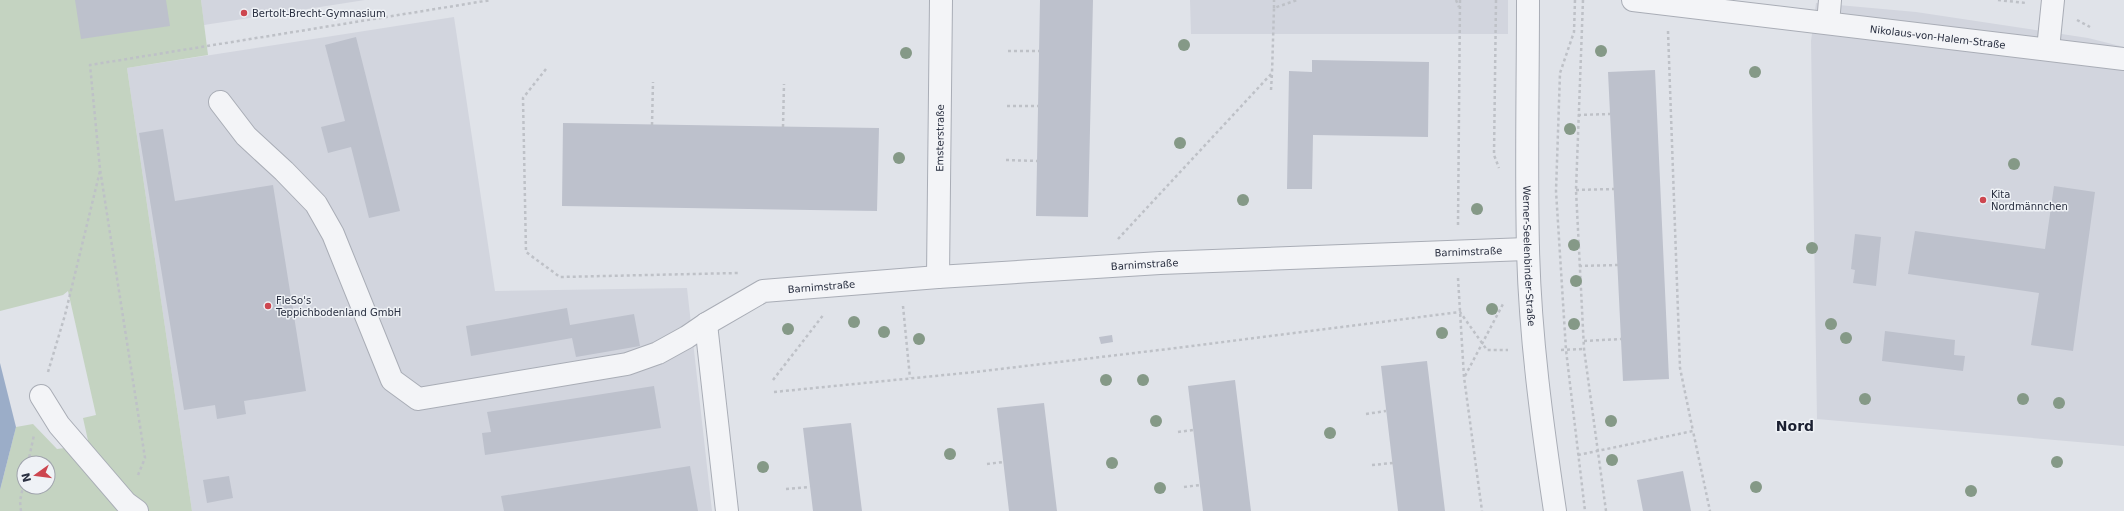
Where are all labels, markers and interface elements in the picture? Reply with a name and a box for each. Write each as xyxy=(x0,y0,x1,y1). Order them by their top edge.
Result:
marker: Bertolt-Brecht-Gymnasium xyxy=(239,8,249,18)
place label: Bertolt-Brecht-Gymnasium xyxy=(252,8,386,19)
street label: Nikolaus-von-Halem-Straße xyxy=(1869,23,2006,50)
street label: Emsterstraße xyxy=(934,104,945,172)
street label: Werner-Seelenbinder-Straße xyxy=(1522,185,1538,327)
place label: Kita Nordmännchen xyxy=(1991,189,2068,212)
marker: Kita Nordmännchen xyxy=(1978,195,1988,205)
street label: Barnimstraße xyxy=(1434,244,1502,258)
street label: Barnimstraße xyxy=(1111,257,1179,272)
street label: Barnimstraße xyxy=(787,278,856,295)
place label: FleSo's Teppichbodenland GmbH xyxy=(275,295,401,318)
marker: FleSo's Teppichbodenland GmbH xyxy=(263,301,273,311)
district label: Nord xyxy=(1776,418,1814,434)
north arrow xyxy=(16,455,56,495)
text: N xyxy=(19,471,34,483)

